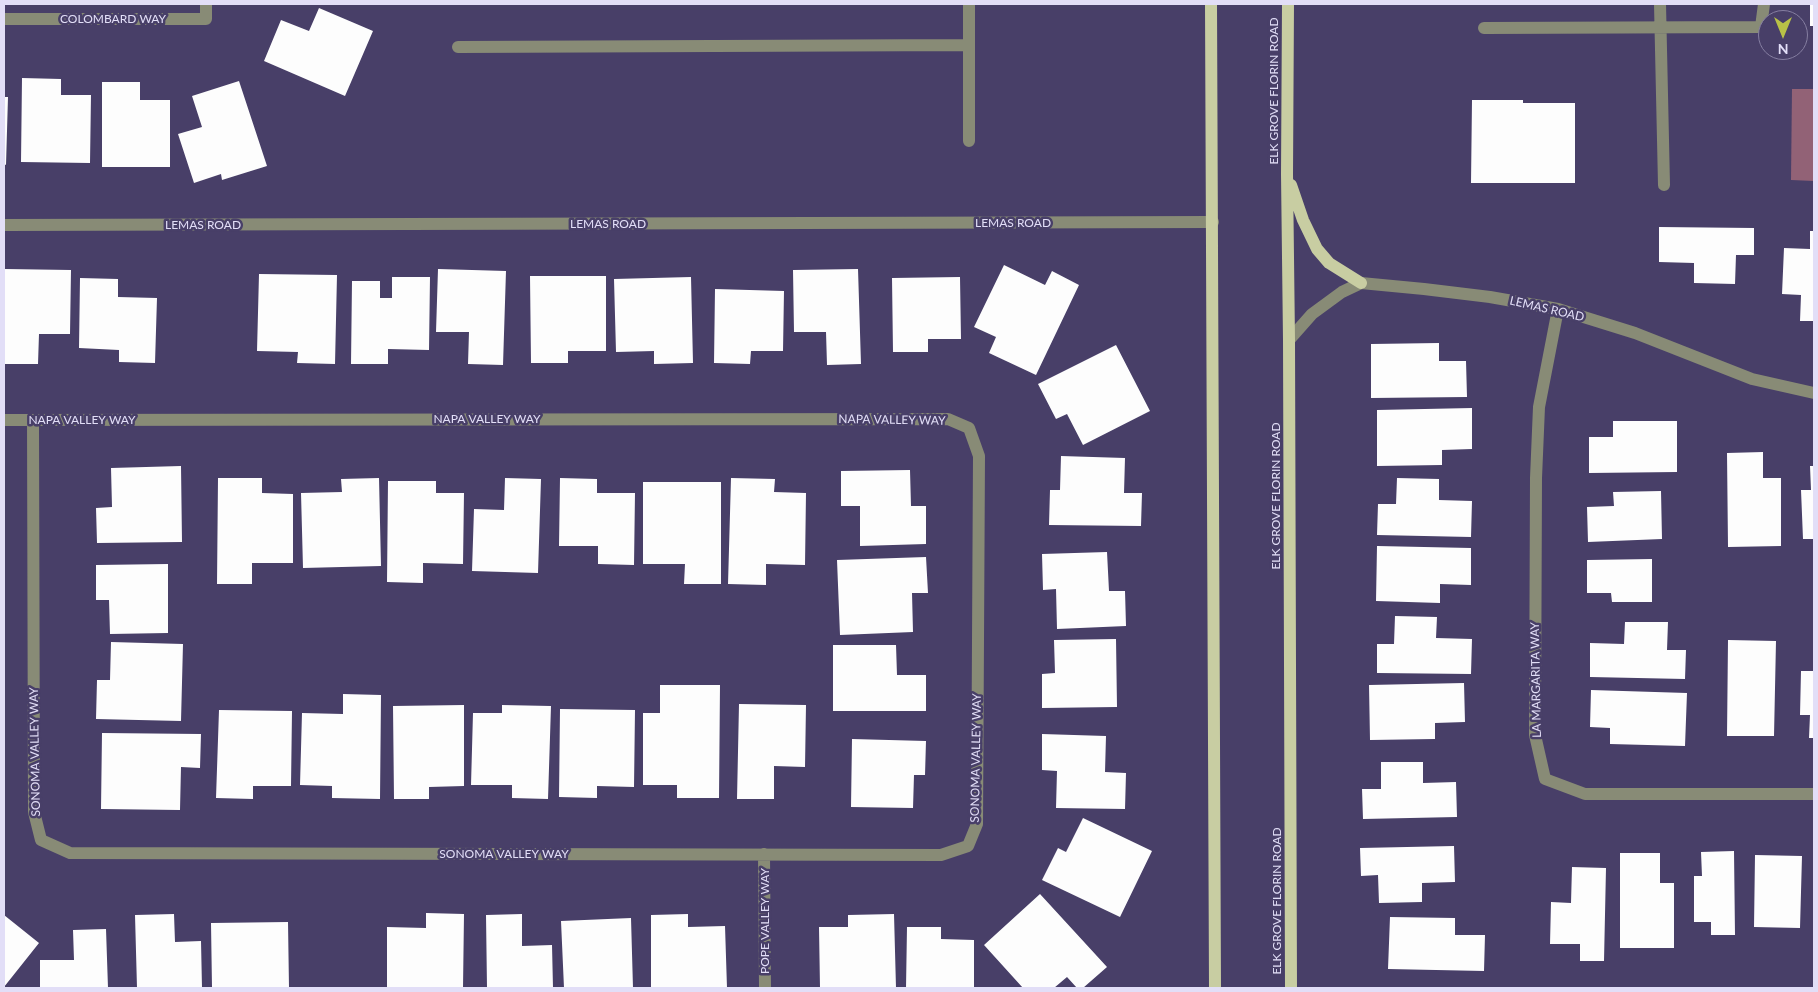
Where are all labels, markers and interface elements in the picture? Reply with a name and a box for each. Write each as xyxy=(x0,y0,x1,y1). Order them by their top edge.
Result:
north arrow xyxy=(1758,10,1808,60)
street label: COLOMBARD WAY xyxy=(60,12,166,26)
street label: ELK GROVE FLORIN ROAD xyxy=(1267,17,1281,165)
text: N xyxy=(1778,41,1788,58)
street label: LEMAS ROAD xyxy=(975,216,1051,230)
street label: LEMAS ROAD xyxy=(570,217,646,231)
street label: LEMAS ROAD xyxy=(165,218,241,232)
street label: LEMAS ROAD xyxy=(1508,293,1586,325)
street label: NAPA VALLEY WAY xyxy=(433,412,541,426)
street label: NAPA VALLEY WAY xyxy=(838,412,946,428)
street label: NAPA VALLEY WAY xyxy=(28,413,136,427)
street label: ELK GROVE FLORIN ROAD xyxy=(1269,422,1283,570)
street label: LA MARGARITA WAY xyxy=(1528,622,1544,738)
street label: SONOMA VALLEY WAY xyxy=(27,687,43,817)
street label: SONOMA VALLEY WAY xyxy=(968,693,984,823)
street label: ELK GROVE FLORIN ROAD xyxy=(1270,827,1284,975)
street label: SONOMA VALLEY WAY xyxy=(439,847,569,861)
street label: POPE VALLEY WAY xyxy=(758,868,772,974)

